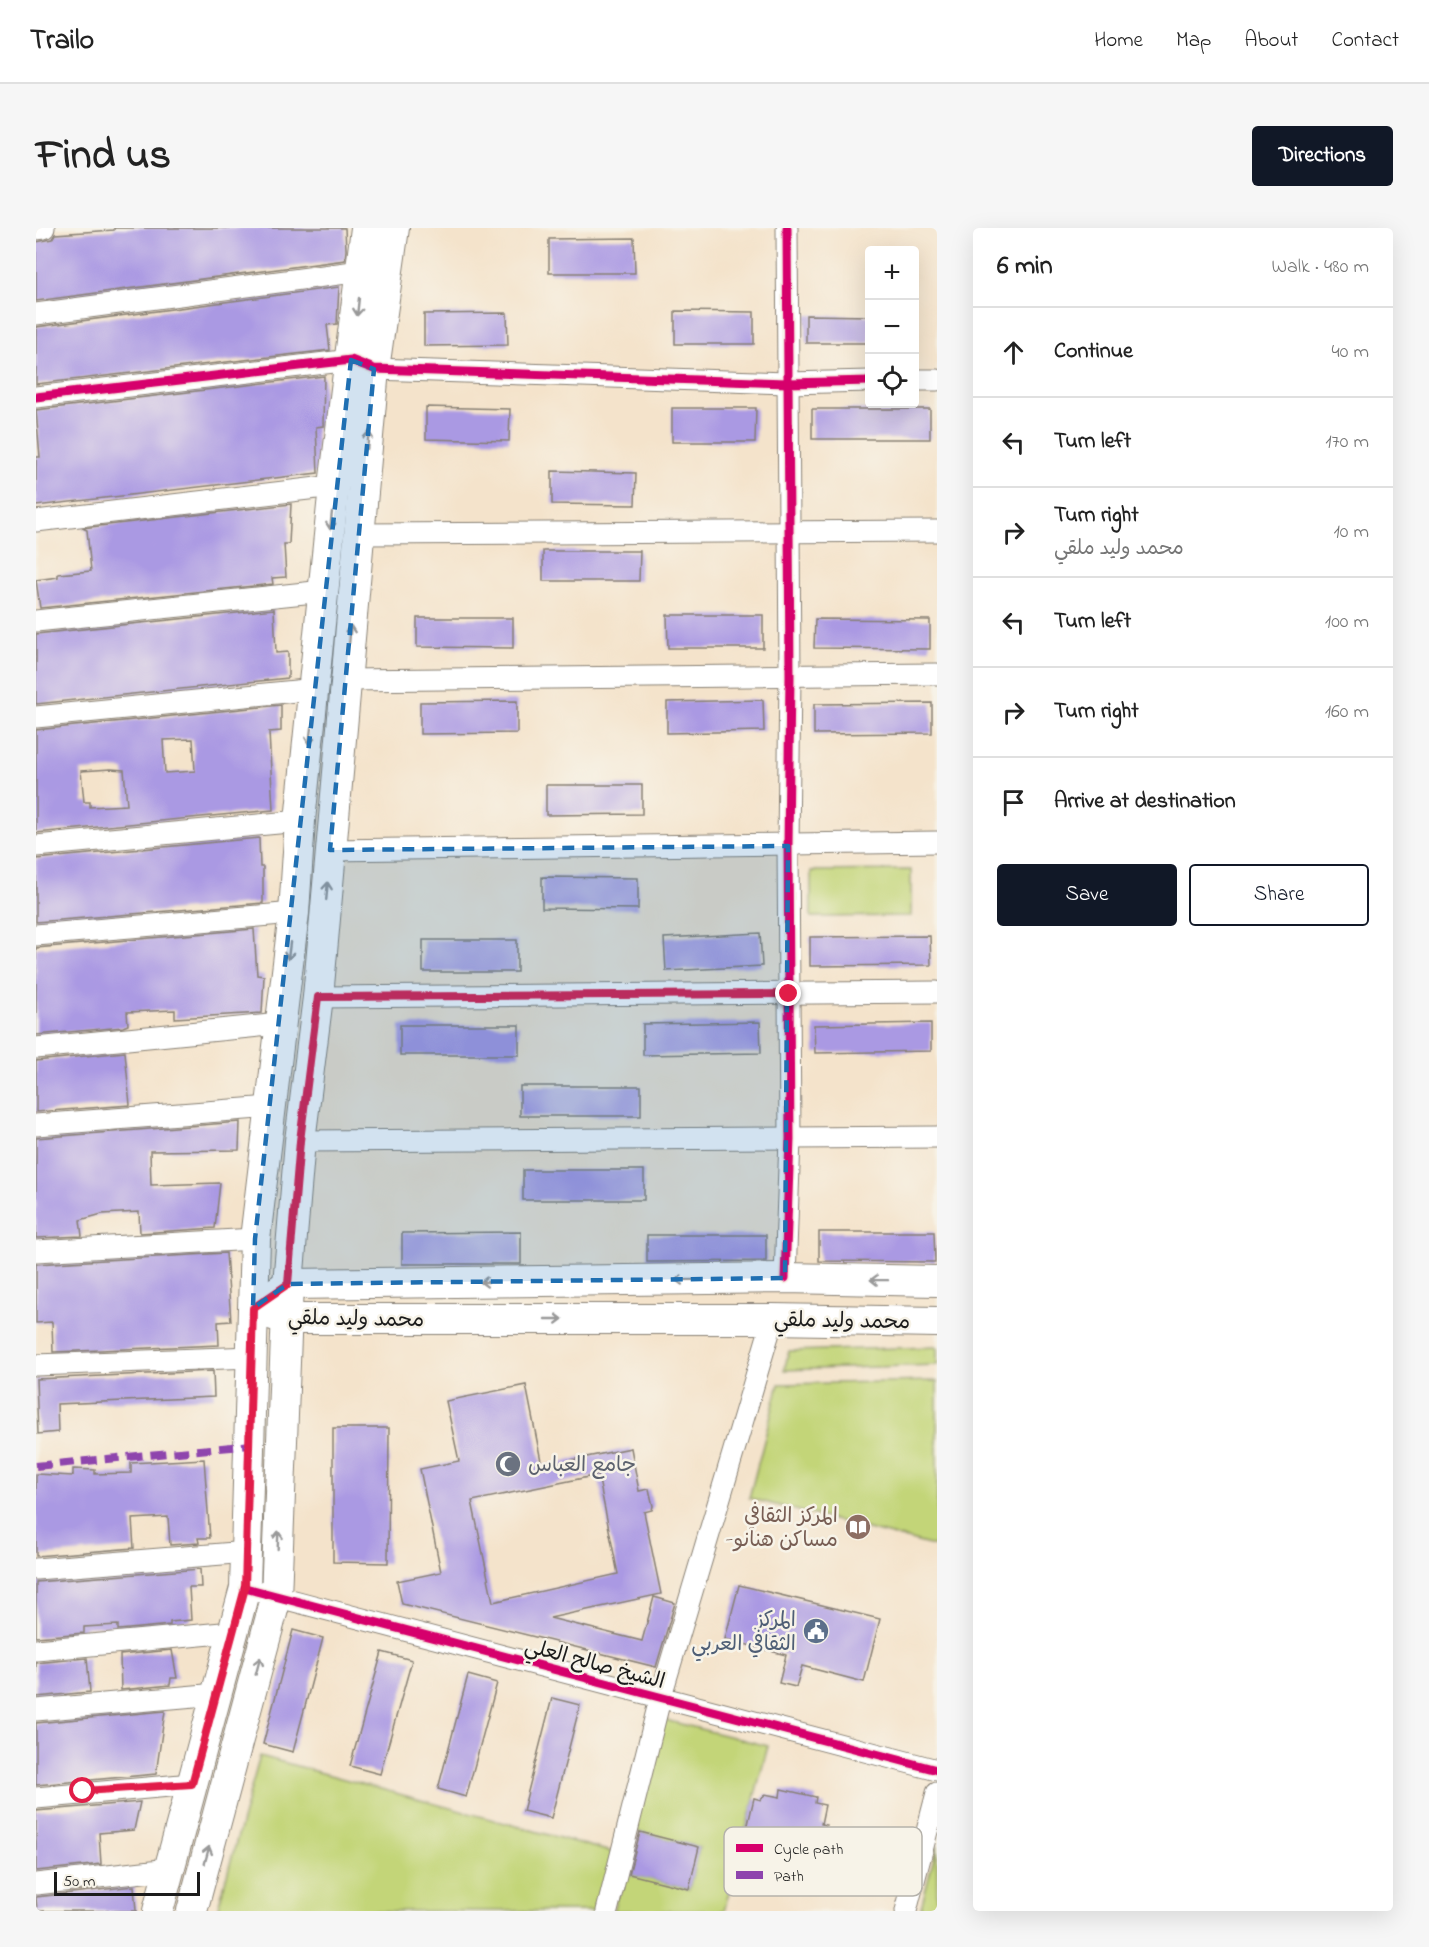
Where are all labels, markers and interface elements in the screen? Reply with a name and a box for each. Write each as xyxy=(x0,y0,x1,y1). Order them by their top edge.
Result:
text: Trailo xyxy=(30,21,94,62)
text: Home xyxy=(1094,26,1143,56)
text: Map xyxy=(1176,26,1211,56)
text: About xyxy=(1244,26,1298,56)
text: Contact xyxy=(1331,26,1399,56)
text: Find us xyxy=(36,126,171,187)
button: Directions xyxy=(1252,126,1393,186)
map controls xyxy=(865,246,919,408)
button: + xyxy=(865,246,919,300)
text: 6 min xyxy=(997,248,1053,286)
text: Walk · 480 m xyxy=(1271,253,1369,282)
one-way arrow xyxy=(352,297,363,317)
button: − xyxy=(865,300,919,354)
icon: ahead xyxy=(997,336,1030,369)
text: Continue xyxy=(1054,336,1133,368)
text: 40 m xyxy=(1332,338,1369,367)
button: locate xyxy=(865,354,919,408)
icon: left xyxy=(997,426,1030,459)
text: Turn left xyxy=(1054,426,1131,458)
text: 170 m xyxy=(1325,428,1369,457)
one-way arrow xyxy=(363,431,374,451)
text: Turn right xyxy=(1054,500,1139,532)
one-way arrow xyxy=(325,511,336,531)
icon: right xyxy=(997,516,1030,549)
text: 10 m xyxy=(1333,518,1369,547)
text: محمد وليد ملقي xyxy=(1054,535,1184,564)
icon: left xyxy=(997,606,1030,639)
text: Turn left xyxy=(1054,606,1131,638)
text: 100 m xyxy=(1325,608,1369,637)
one-way arrow xyxy=(345,625,356,645)
icon: right xyxy=(997,696,1030,729)
text: Turn right xyxy=(1054,696,1139,728)
text: 160 m xyxy=(1325,698,1369,727)
one-way arrow xyxy=(304,726,315,746)
icon: arrive xyxy=(997,786,1030,819)
text: Arrive at destination xyxy=(1054,786,1236,818)
button: Save xyxy=(997,864,1177,926)
button: Share xyxy=(1189,864,1369,926)
one-way arrow xyxy=(321,882,332,902)
one-way arrow xyxy=(283,941,294,961)
route end xyxy=(775,980,801,1006)
one-way arrow xyxy=(674,1274,694,1286)
one-way arrow xyxy=(869,1274,889,1286)
one-way arrow xyxy=(479,1276,499,1288)
street label: محمد وليد ملقي xyxy=(288,1304,424,1338)
street label: محمد وليد ملقي xyxy=(774,1306,910,1340)
one-way arrow xyxy=(544,1313,564,1325)
mosque icon: جامع العباس xyxy=(493,1449,523,1479)
place label: جامع العباس xyxy=(528,1451,636,1481)
place label: المركز الثقافي -مساكن هنانو xyxy=(726,1501,838,1556)
library icon: المركز الثقافي -مساكن هنانو xyxy=(843,1512,873,1542)
one-way arrow xyxy=(273,1530,284,1550)
place label: المركز الثقافي العربي xyxy=(691,1606,796,1662)
public building icon: المركز الثقافي العربي xyxy=(801,1616,831,1646)
street label: الشيخ صالح العلي xyxy=(521,1632,668,1700)
one-way arrow xyxy=(253,1657,264,1676)
route start xyxy=(69,1777,95,1803)
legend xyxy=(724,1827,922,1896)
text: Cycle path xyxy=(774,1838,843,1862)
one-way arrow xyxy=(202,1845,213,1864)
text: Path xyxy=(774,1865,804,1889)
scale bar xyxy=(54,1869,200,1896)
text: 50 m xyxy=(63,1870,95,1894)

